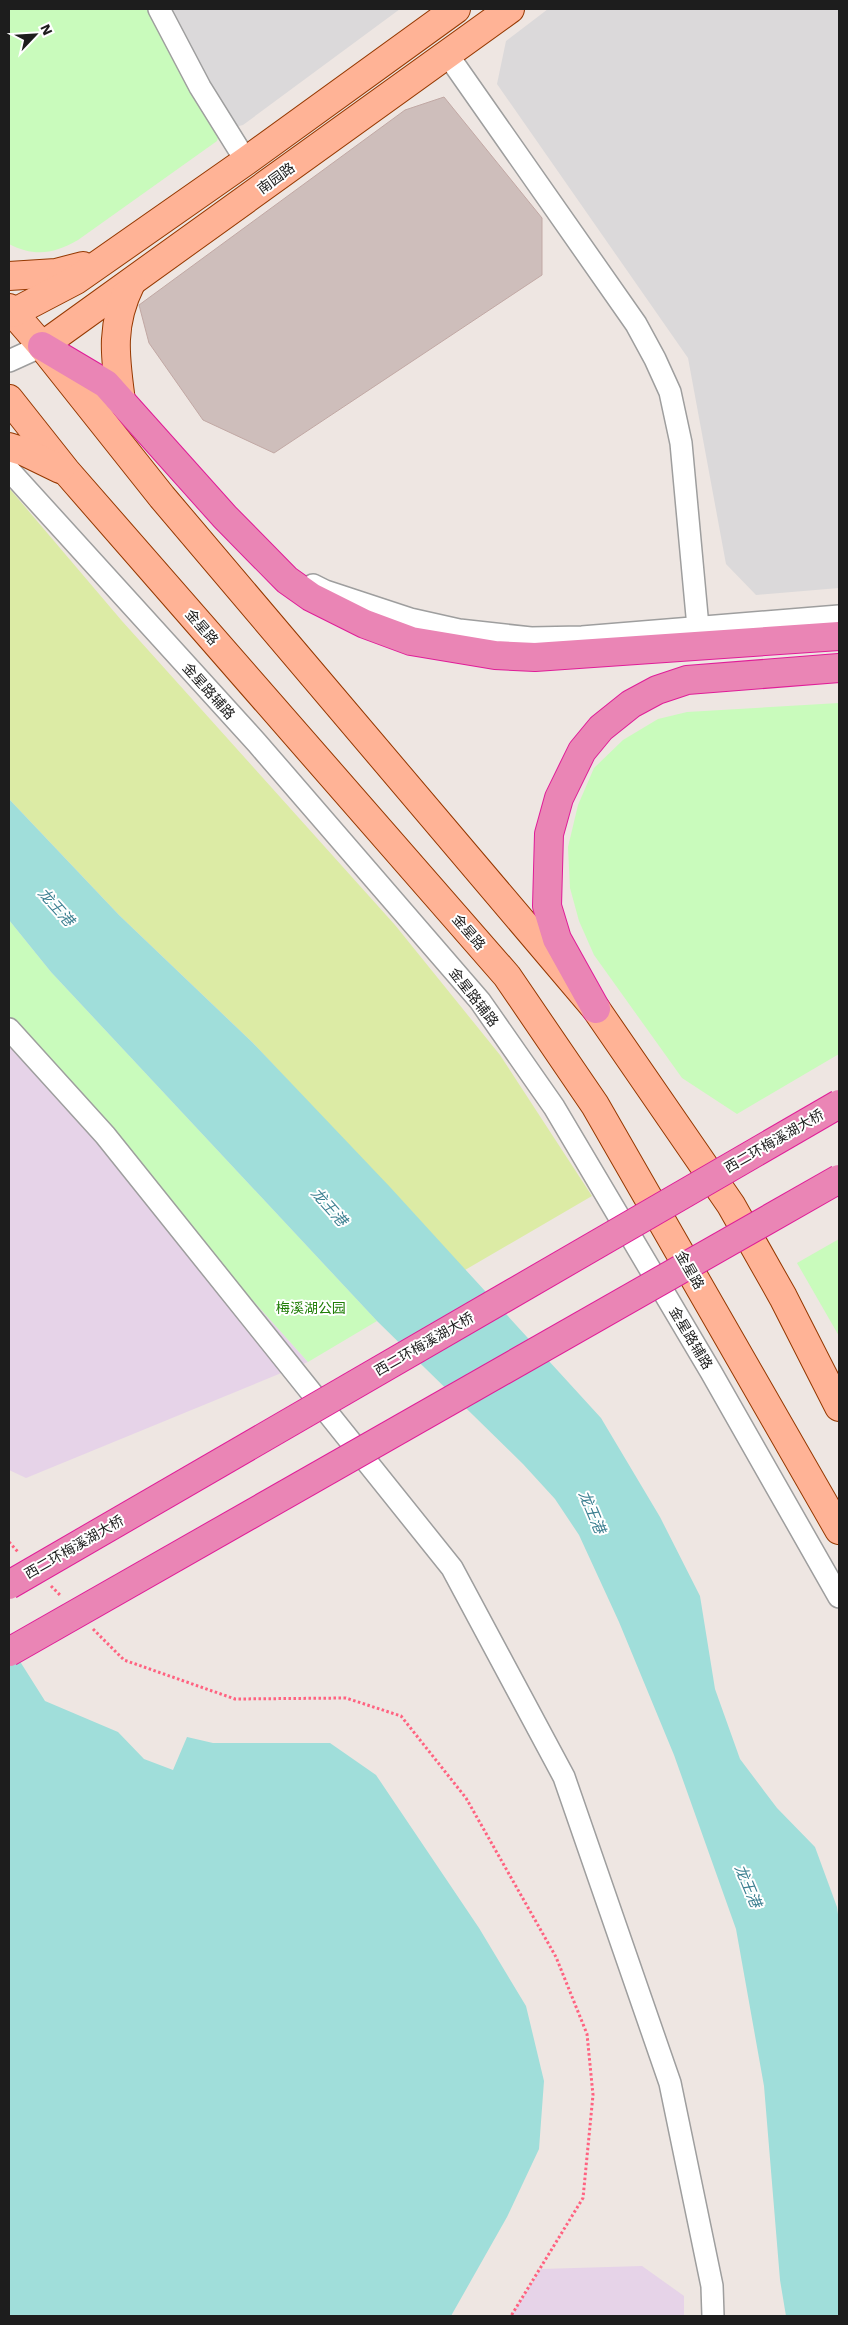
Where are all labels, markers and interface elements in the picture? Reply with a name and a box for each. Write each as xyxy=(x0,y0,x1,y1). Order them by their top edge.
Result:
north arrow xyxy=(10,10,60,60)
text: N xyxy=(37,21,56,38)
street label: 南园路 xyxy=(254,159,298,197)
street label: 金星路 xyxy=(182,606,222,648)
street label: 金星路辅路 xyxy=(180,660,238,722)
water label: 龙王港 xyxy=(34,884,79,931)
street label: 金星路 xyxy=(449,911,489,953)
street label: 金星路辅路 xyxy=(446,964,502,1030)
street label: 西二环梅溪湖大桥 xyxy=(722,1106,826,1176)
water label: 龙王港 xyxy=(307,1184,352,1231)
street label: 金星路 xyxy=(673,1248,707,1292)
park label: 梅溪湖公园 xyxy=(276,1300,346,1316)
street label: 金星路辅路 xyxy=(666,1304,716,1372)
street label: 西二环梅溪湖大桥 xyxy=(372,1309,476,1379)
water label: 龙王港 xyxy=(575,1488,610,1538)
street label: 西二环梅溪湖大桥 xyxy=(22,1512,126,1582)
water label: 龙王港 xyxy=(731,1862,766,1912)

